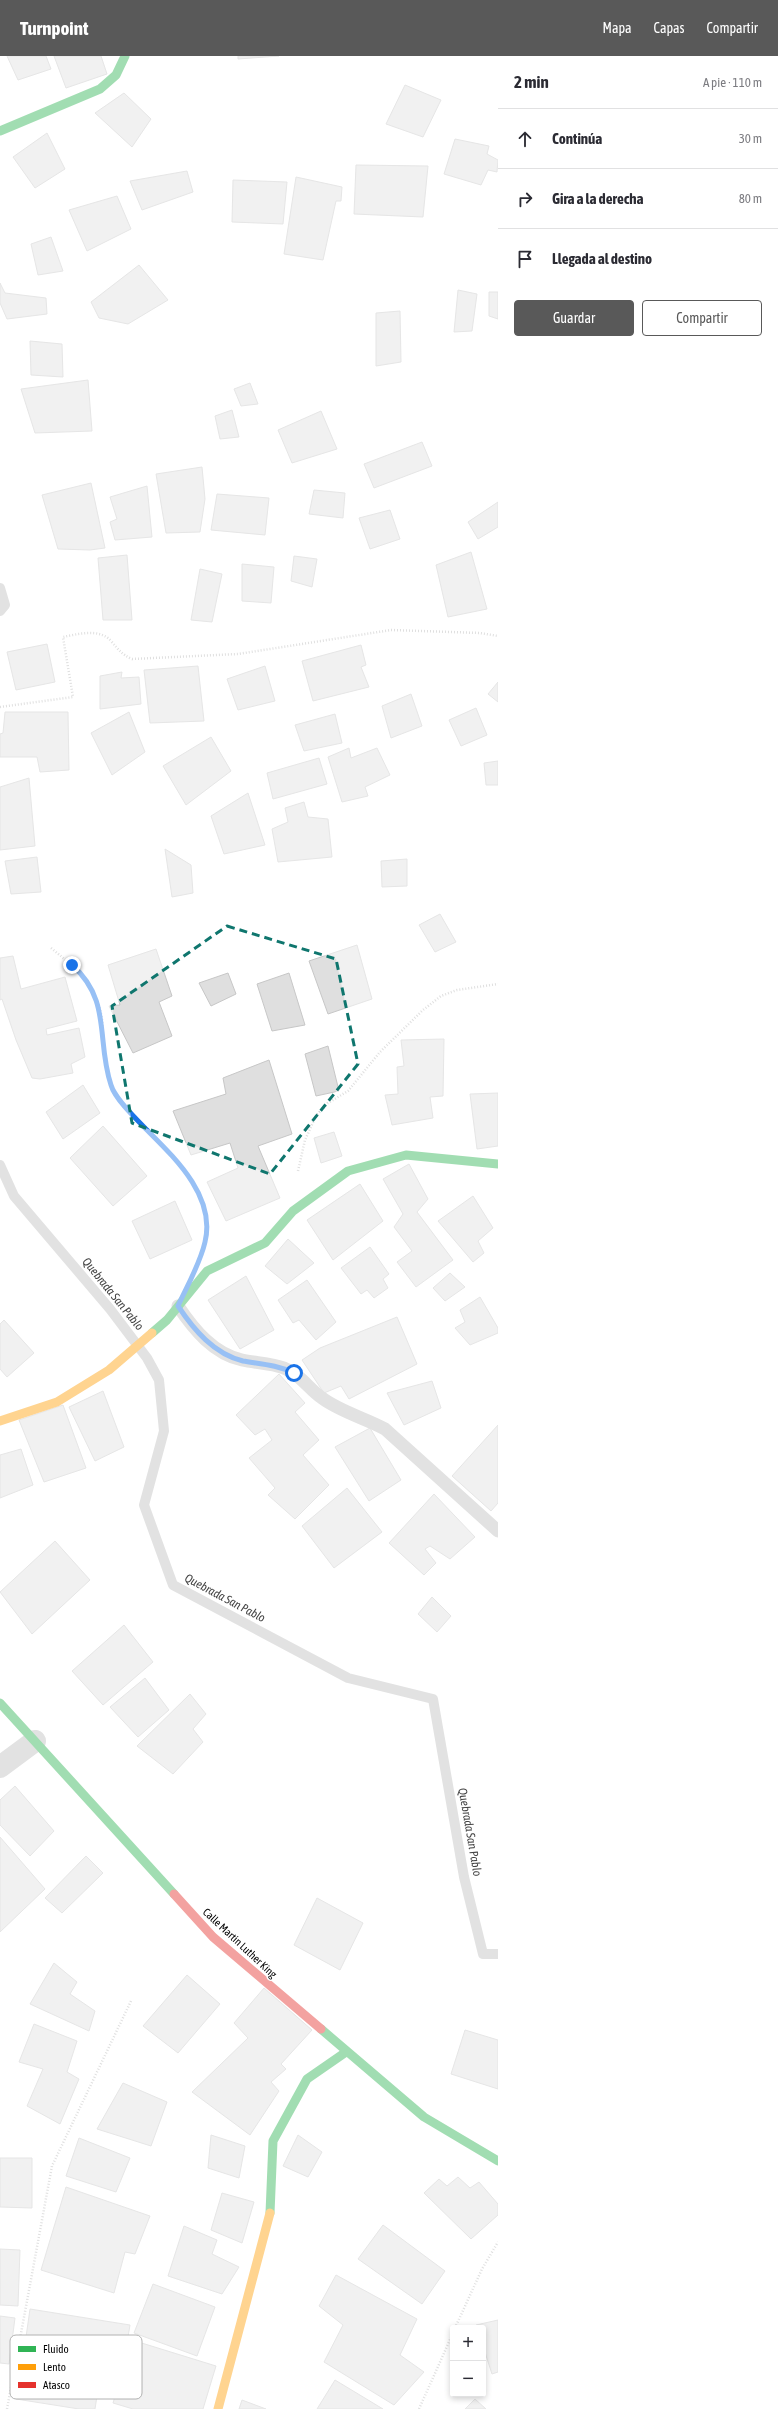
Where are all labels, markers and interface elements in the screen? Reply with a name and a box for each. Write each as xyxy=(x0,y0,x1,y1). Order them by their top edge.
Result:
text: Turnpoint xyxy=(20,17,88,39)
text: Mapa xyxy=(603,20,632,36)
text: Capas xyxy=(654,20,685,36)
text: Compartir xyxy=(707,20,758,36)
text: 2 min xyxy=(514,72,549,92)
text: A pie · 110 m xyxy=(703,75,762,90)
icon: ahead xyxy=(514,128,536,150)
text: Continúa xyxy=(552,130,602,147)
text: 30 m xyxy=(739,131,762,146)
icon: right xyxy=(514,188,536,210)
text: Gira a la derecha xyxy=(552,190,643,207)
text: 80 m xyxy=(739,191,762,206)
icon: arrive xyxy=(514,248,536,270)
text: Llegada al destino xyxy=(552,250,652,267)
button: Guardar xyxy=(514,300,634,336)
button: Compartir xyxy=(642,300,762,336)
route end xyxy=(63,956,81,974)
water label: Quebrada San Pablo xyxy=(79,1255,147,1333)
route start xyxy=(285,1364,303,1382)
water label: Quebrada San Pablo xyxy=(182,1571,268,1625)
water label: Quebrada San Pablo xyxy=(455,1787,485,1878)
street label: Calle Martin Luther King xyxy=(201,1906,279,1980)
map controls xyxy=(450,2325,486,2397)
button: + xyxy=(450,2325,486,2361)
legend xyxy=(10,2335,142,2399)
text: Fluido xyxy=(43,2343,69,2355)
text: Lento xyxy=(43,2361,66,2373)
button: − xyxy=(450,2361,486,2397)
text: Atasco xyxy=(43,2379,70,2391)

